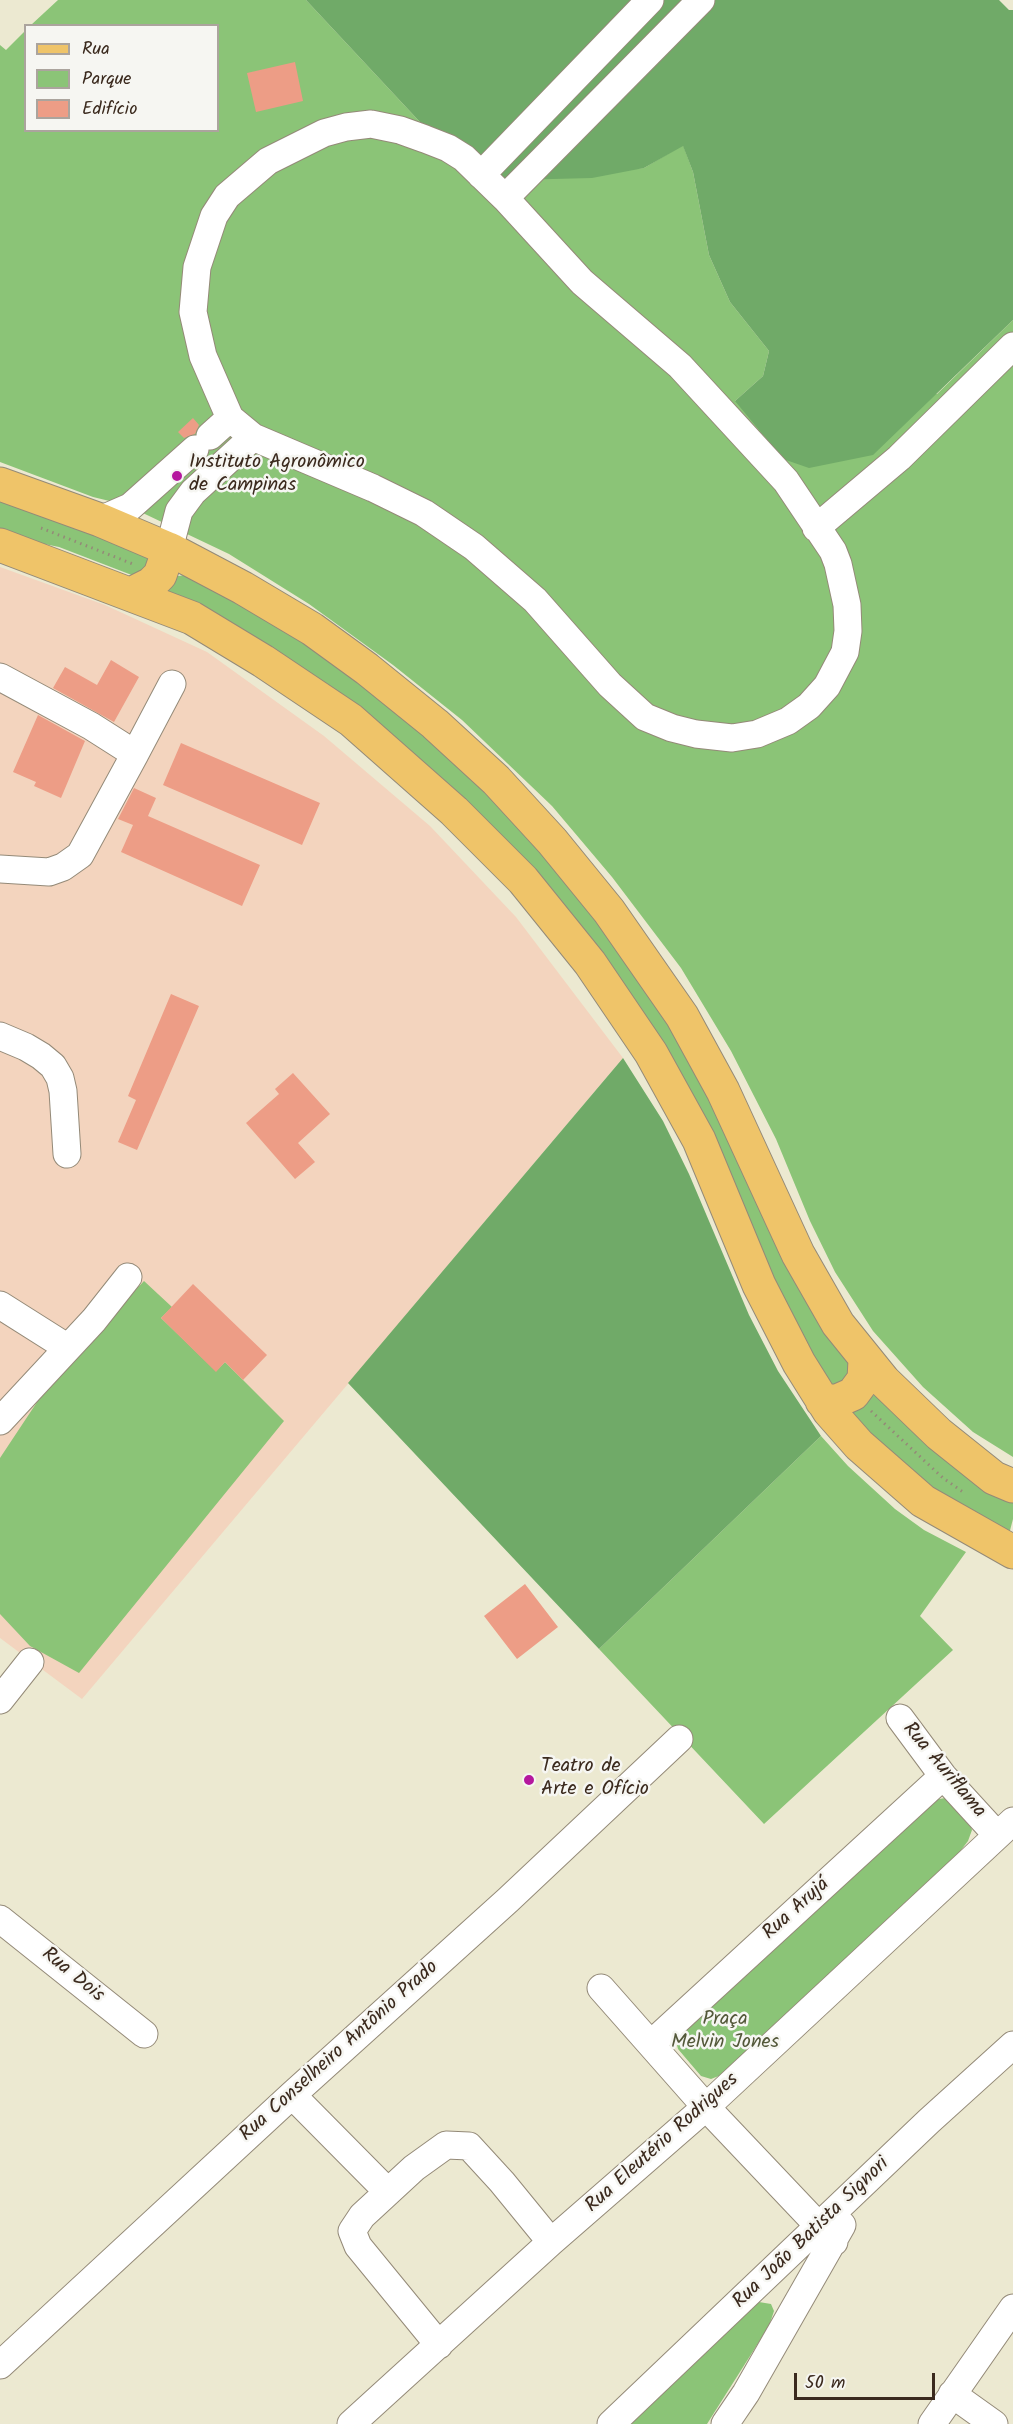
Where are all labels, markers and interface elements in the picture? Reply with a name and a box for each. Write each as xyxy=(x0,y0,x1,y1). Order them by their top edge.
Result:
legend xyxy=(24,24,219,132)
text: Rua xyxy=(82,35,110,64)
text: Parque xyxy=(82,65,131,94)
text: Edifício xyxy=(82,95,137,124)
place label: Instituto Agronômico de Campinas xyxy=(189,452,365,499)
marker: Instituto Agronômico de Campinas xyxy=(170,469,184,483)
street label: Rua Auriflama xyxy=(896,1718,990,1824)
place label: Teatro de Arte e Ofício xyxy=(541,1756,649,1803)
marker: Teatro de Arte e Ofício xyxy=(522,1773,536,1787)
street label: Rua Arujá xyxy=(759,1874,835,1946)
street label: Rua Dois xyxy=(36,1943,108,2009)
street label: Rua Conselheiro Antônio Prado xyxy=(236,1956,444,2148)
park label: Praça Melvin Jones xyxy=(671,2009,779,2056)
street label: Rua Eleutério Rodrigues xyxy=(582,2069,744,2219)
street label: Rua João Batista Signori xyxy=(729,2153,895,2315)
scale bar xyxy=(797,2361,938,2399)
text: 50 m xyxy=(805,2369,845,2398)

